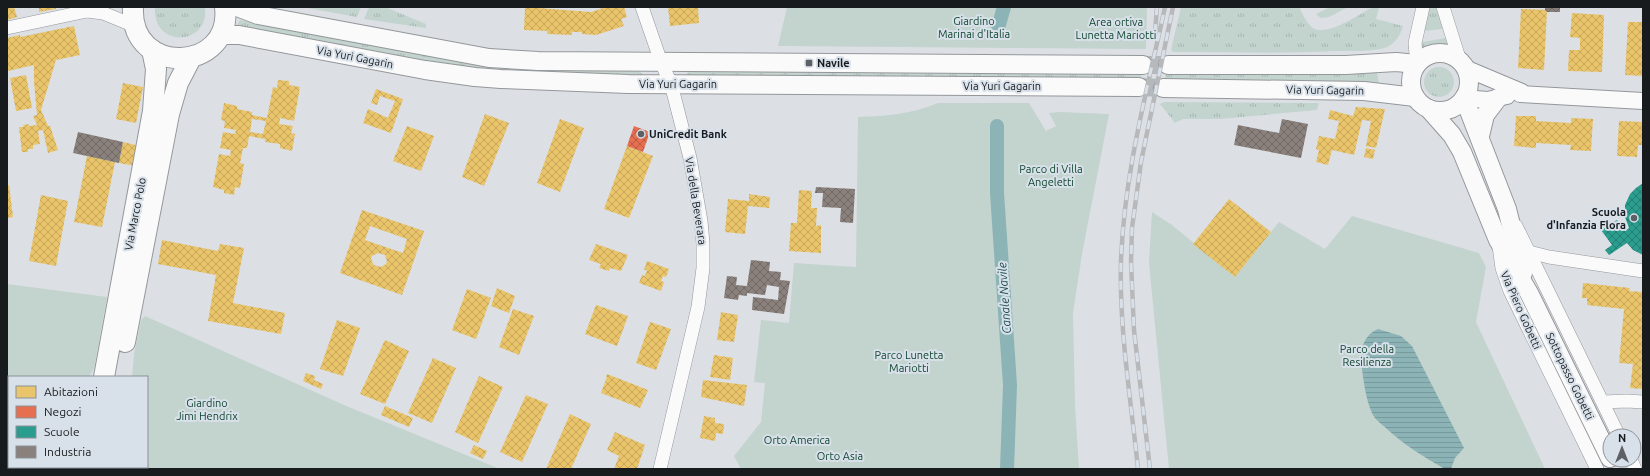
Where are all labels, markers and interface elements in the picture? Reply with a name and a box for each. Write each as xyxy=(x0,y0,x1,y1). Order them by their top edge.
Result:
park label: Giardino Marinai d'Italia xyxy=(938,15,1010,40)
park label: Area ortiva Lunetta Mariotti xyxy=(1076,16,1156,41)
street label: Via Yuri Gagarin xyxy=(316,44,394,70)
place label: Navile xyxy=(817,57,850,69)
marker: Navile xyxy=(804,58,814,68)
street label: Via Yuri Gagarin xyxy=(639,78,717,90)
street label: Via Yuri Gagarin xyxy=(963,80,1041,92)
street label: Via Yuri Gagarin xyxy=(1286,83,1364,97)
place label: UniCredit Bank xyxy=(649,128,728,140)
marker: UniCredit Bank xyxy=(636,129,646,139)
street label: Via della Beverara xyxy=(683,156,709,246)
park label: Parco di Villa Angeletti xyxy=(1019,163,1083,188)
street label: Via Marco Polo xyxy=(122,177,148,251)
place label: Scuola d'Infanzia Flora xyxy=(1547,206,1626,231)
marker: Scuola d'Infanzia Flora xyxy=(1629,213,1639,223)
water label: Canale Navile xyxy=(995,262,1013,334)
street label: Via Piero Gobetti xyxy=(1498,269,1544,351)
street label: Sottopasso Gobetti xyxy=(1544,330,1596,422)
park label: Parco della Resilienza xyxy=(1340,343,1394,368)
park label: Parco Lunetta Mariotti xyxy=(875,349,943,374)
legend xyxy=(8,376,148,468)
text: Abitazioni xyxy=(44,385,98,398)
park label: Giardino Jimi Hendrix xyxy=(176,397,238,422)
text: Negozi xyxy=(44,405,82,418)
text: Scuole xyxy=(44,425,80,438)
north arrow xyxy=(1602,428,1642,468)
text: N xyxy=(1618,432,1626,444)
park label: Orto America xyxy=(764,434,830,446)
text: Industria xyxy=(44,445,91,458)
park label: Orto Asia xyxy=(817,450,863,462)

